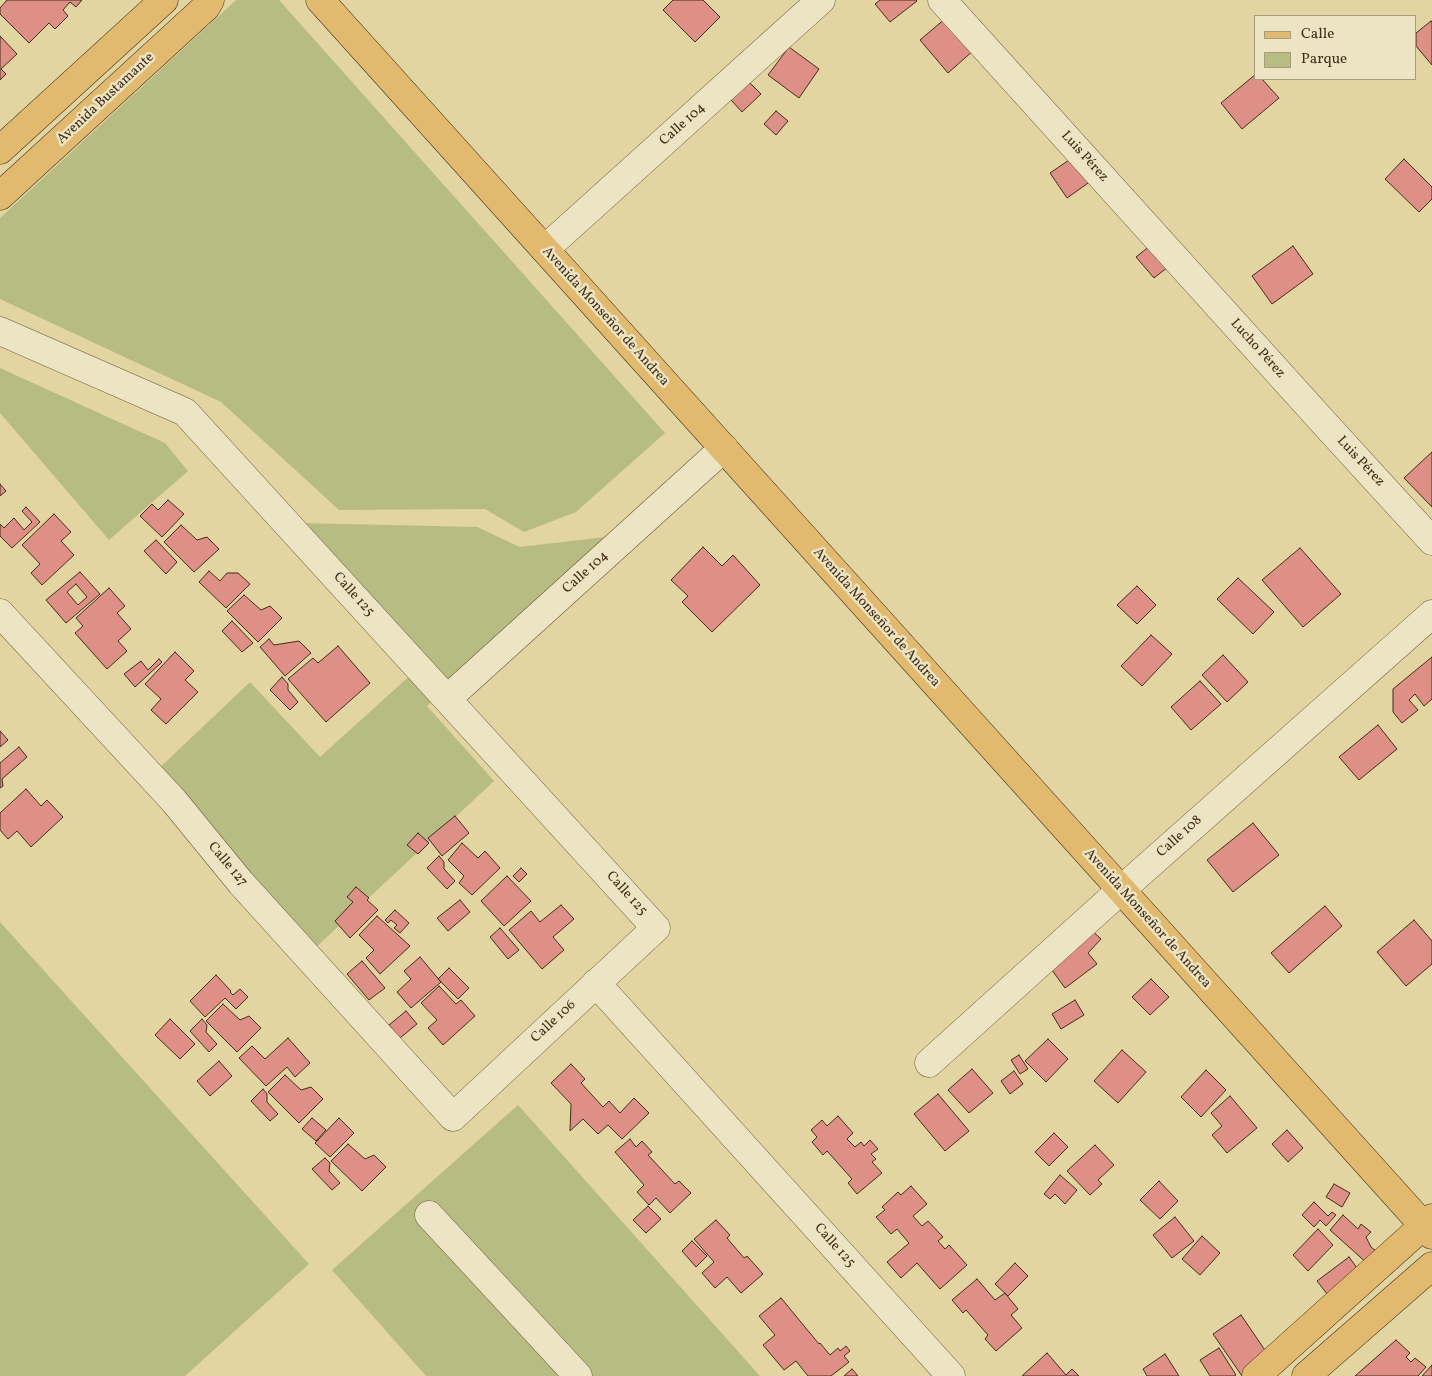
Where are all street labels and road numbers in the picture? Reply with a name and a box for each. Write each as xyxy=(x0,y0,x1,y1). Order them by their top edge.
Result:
street label: Avenida Bustamante xyxy=(54,50,158,148)
street label: Calle 104 xyxy=(657,100,709,150)
street label: Luis Pérez xyxy=(1057,128,1111,186)
street label: Avenida Monseñor de Andrea xyxy=(538,244,672,390)
street label: Lucho Pérez xyxy=(1226,316,1288,382)
street label: Luis Pérez xyxy=(1332,433,1388,491)
street label: Avenida Monseñor de Andrea xyxy=(809,545,943,691)
street label: Calle 104 xyxy=(560,548,612,598)
street label: Calle 125 xyxy=(329,569,377,621)
street label: Calle 108 xyxy=(1154,812,1206,862)
street label: Calle 127 xyxy=(203,839,251,891)
street label: Avenida Monseñor de Andrea xyxy=(1080,846,1214,992)
street label: Calle 125 xyxy=(602,868,650,920)
street label: Calle 106 xyxy=(528,997,580,1047)
street label: Calle 125 xyxy=(810,1220,858,1272)

